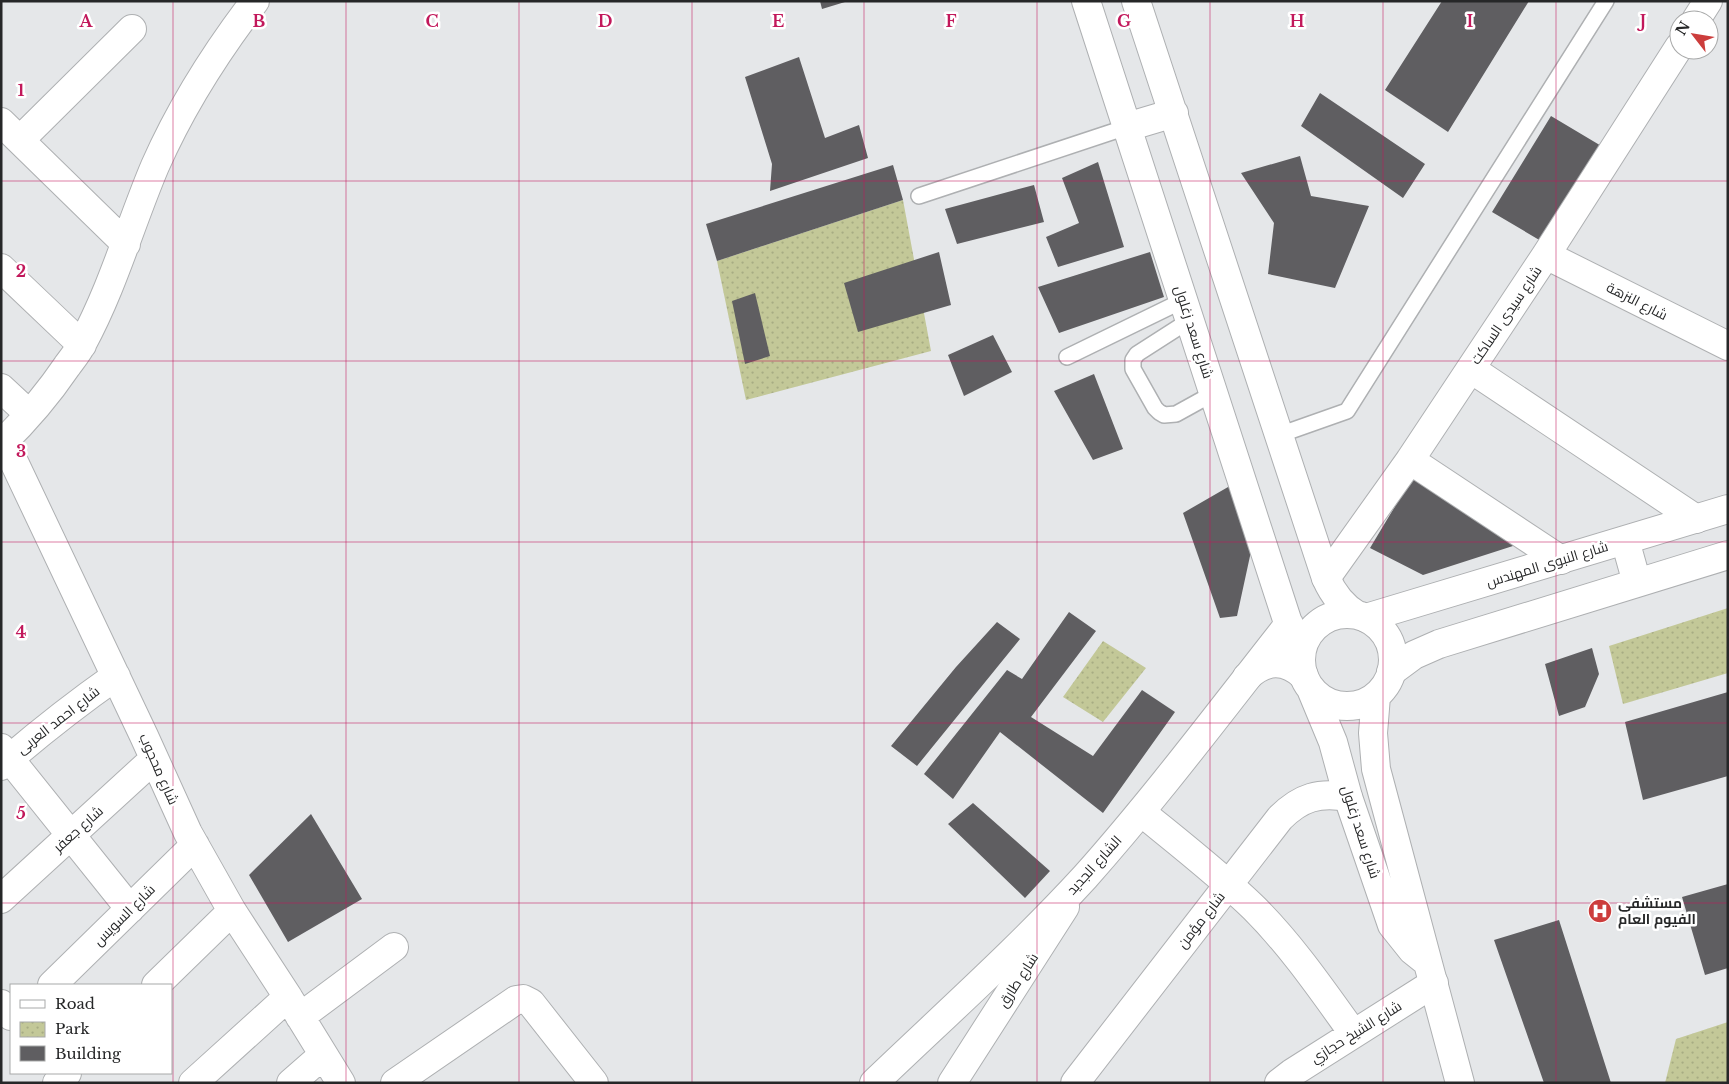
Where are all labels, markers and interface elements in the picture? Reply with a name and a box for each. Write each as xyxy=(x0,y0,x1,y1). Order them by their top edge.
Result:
north arrow xyxy=(1669,10,1719,60)
text: A xyxy=(79,11,94,31)
text: B xyxy=(253,11,266,31)
text: C xyxy=(425,11,439,31)
text: D xyxy=(598,11,612,31)
text: E xyxy=(772,11,784,31)
text: F xyxy=(945,11,957,31)
text: G xyxy=(1117,11,1131,31)
text: H xyxy=(1289,11,1305,31)
text: I xyxy=(1467,11,1474,31)
text: J xyxy=(1637,11,1646,31)
text: N xyxy=(1672,18,1694,39)
text: 1 xyxy=(18,80,25,100)
text: 2 xyxy=(16,261,26,281)
street label: شارع سيدى الساكت xyxy=(1466,262,1546,368)
street label: شارع النزهة xyxy=(1603,278,1671,324)
street label: شارع سعد زغلول xyxy=(1170,283,1218,381)
text: 3 xyxy=(16,441,26,461)
street label: شارع النبوى المهندس xyxy=(1484,537,1610,591)
text: 4 xyxy=(16,622,26,642)
street label: شارع احمد العربى xyxy=(13,682,103,758)
street label: شارع محجوب xyxy=(135,731,183,807)
street label: شارع سعد زغلول xyxy=(1337,783,1385,881)
street label: شارع جعفر xyxy=(49,802,107,857)
text: 5 xyxy=(16,803,26,823)
street label: الشارع الجديد xyxy=(1063,831,1125,899)
street label: شارع السويس xyxy=(89,880,159,950)
street label: شارع مؤمن xyxy=(1173,888,1229,952)
place label: مستشفى الفيوم العام xyxy=(1618,894,1696,929)
hospital icon: مستشفى الفيوم العام xyxy=(1587,898,1613,924)
street label: شارع طارق xyxy=(994,949,1042,1011)
legend xyxy=(10,984,172,1074)
text: Road xyxy=(55,994,95,1013)
street label: شارع الشيخ حجازي xyxy=(1307,997,1407,1070)
text: Park xyxy=(55,1019,91,1038)
text: Building xyxy=(55,1044,122,1063)

